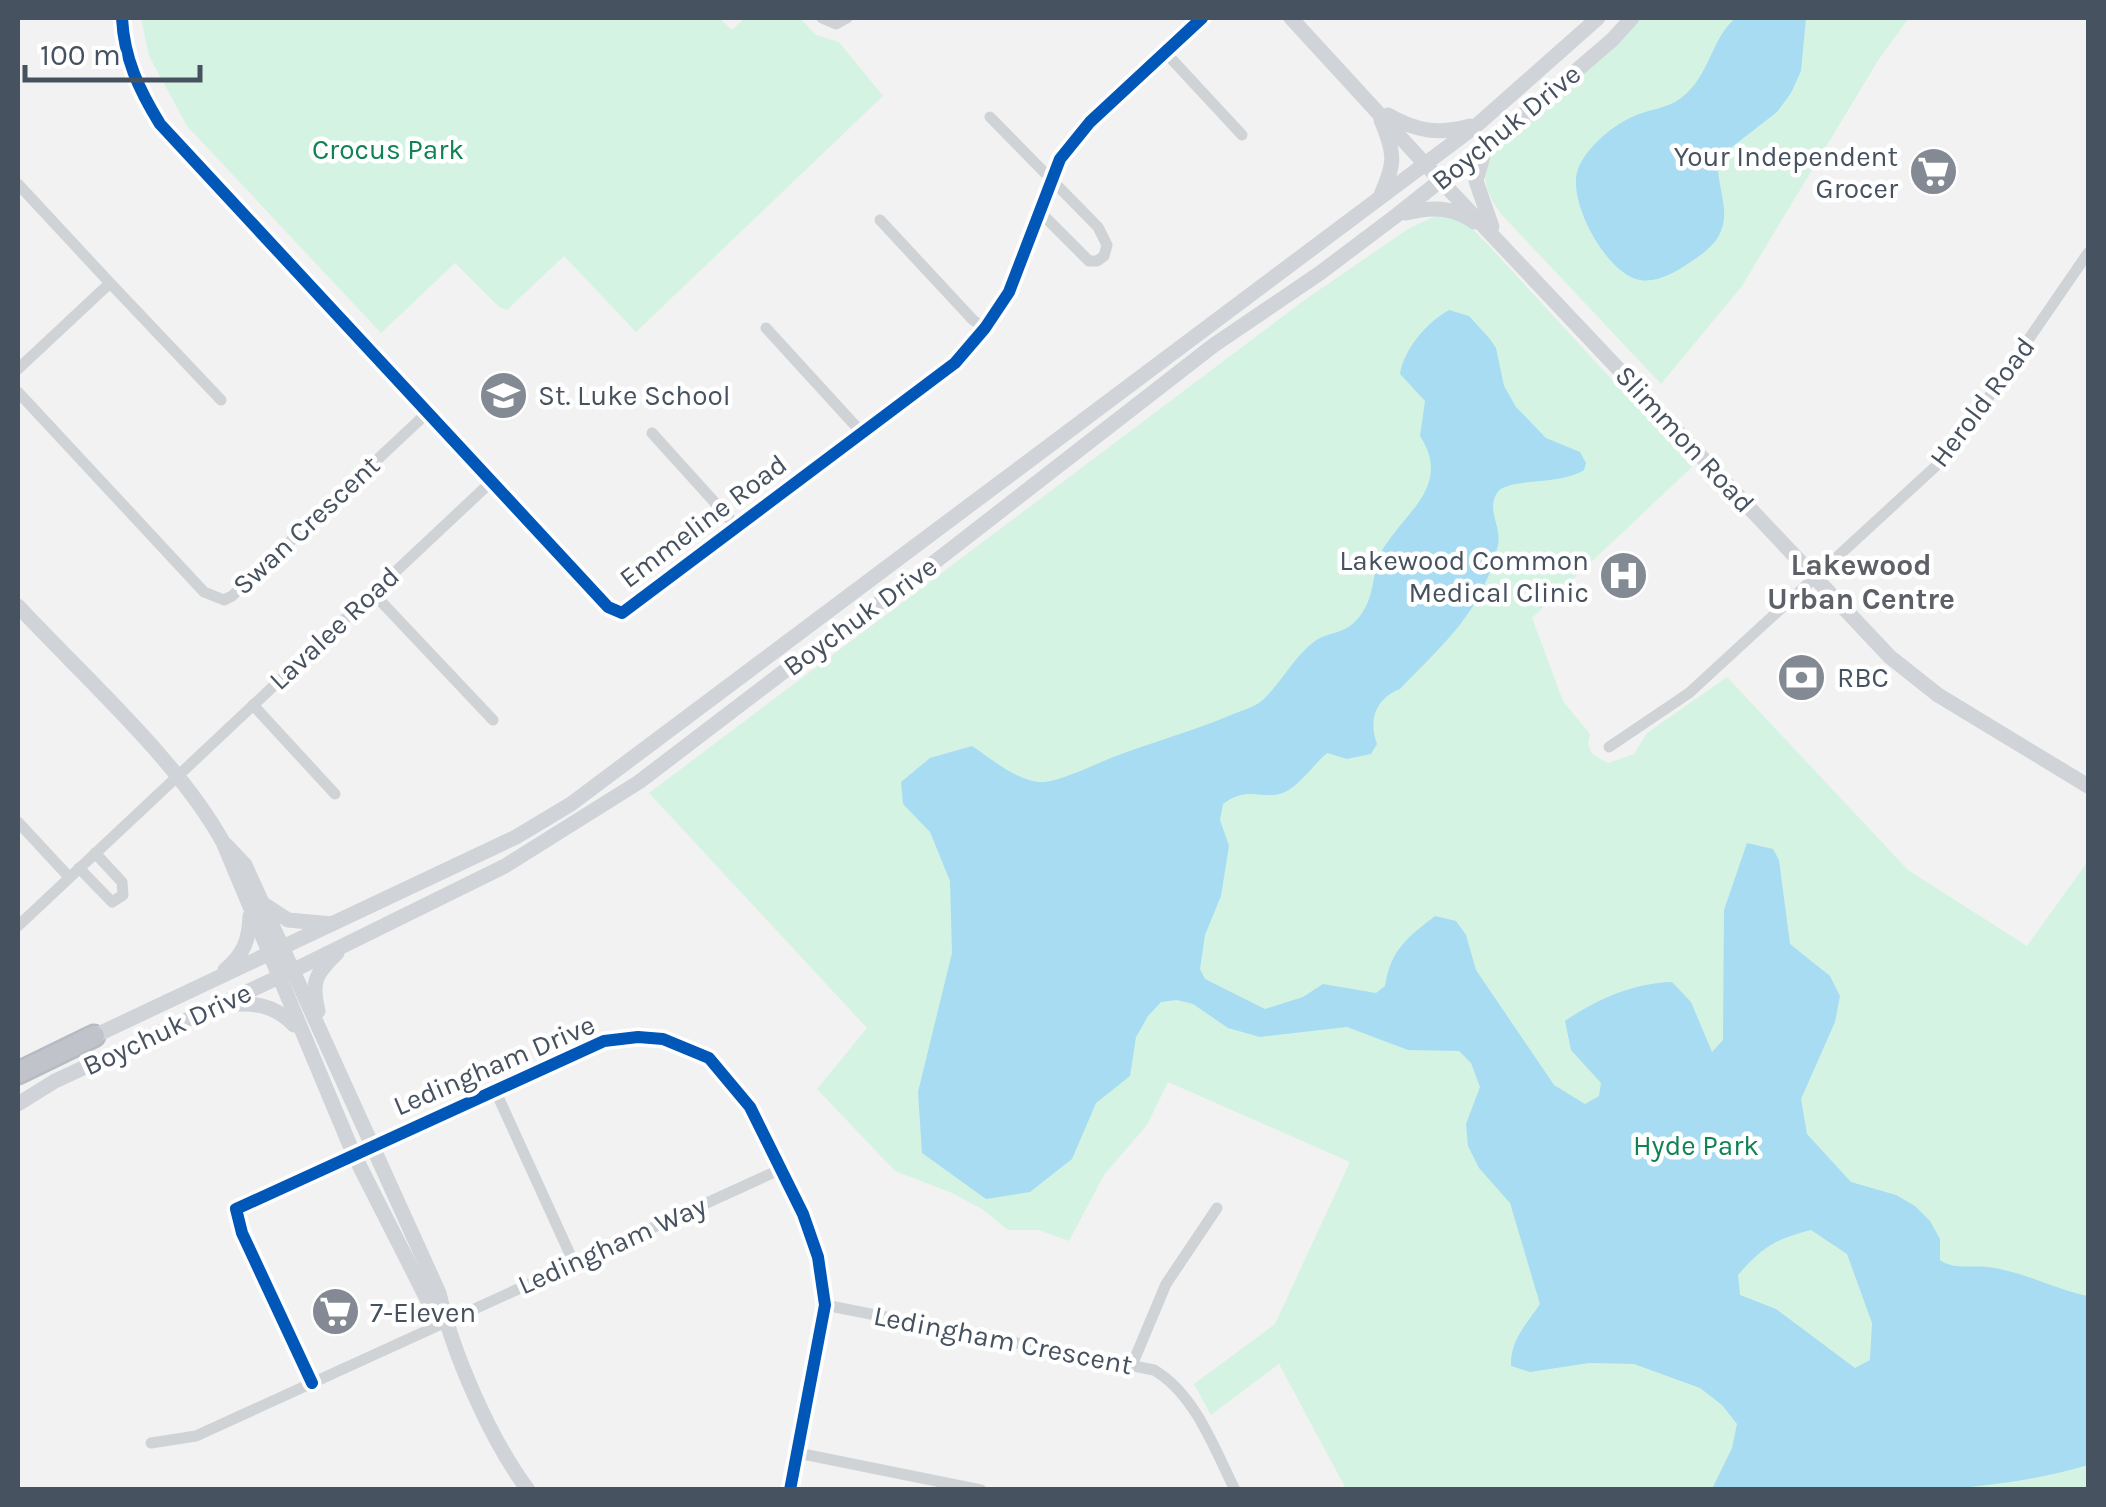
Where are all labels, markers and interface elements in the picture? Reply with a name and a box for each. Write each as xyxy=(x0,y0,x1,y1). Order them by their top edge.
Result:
scale bar xyxy=(25,20,200,82)
text: 100 m xyxy=(40,37,121,73)
street label: Boychuk Drive xyxy=(1425,57,1587,197)
park label: Crocus Park xyxy=(312,133,464,166)
place label: Your Independent Grocer xyxy=(1674,140,1899,205)
supermarket icon: Your Independent Grocer xyxy=(1907,146,1959,198)
street label: Herold Road xyxy=(1922,331,2042,473)
street label: Slimmon Road xyxy=(1609,359,1761,519)
school or university icon: St. Luke School xyxy=(477,369,529,421)
place label: St. Luke School xyxy=(538,379,731,412)
street label: Emmeline Road xyxy=(613,447,793,595)
street label: Swan Crescent xyxy=(226,449,386,601)
place label: Lakewood Common Medical Clinic xyxy=(1339,544,1589,609)
district label: Lakewood Urban Centre xyxy=(1767,547,1955,617)
street label: Boychuk Drive xyxy=(777,549,943,683)
hospital icon: Lakewood Common Medical Clinic xyxy=(1598,550,1650,602)
street label: Lavalee Road xyxy=(262,559,406,697)
bank icon: RBC xyxy=(1776,651,1828,703)
place label: RBC xyxy=(1837,661,1889,694)
street label: Boychuk Drive xyxy=(78,976,256,1082)
street label: Ledingham Drive xyxy=(388,1008,600,1122)
park label: Hyde Park xyxy=(1633,1129,1759,1162)
street label: Ledingham Way xyxy=(513,1189,711,1301)
supermarket icon: 7-Eleven xyxy=(309,1286,361,1338)
place label: 7-Eleven xyxy=(370,1296,476,1329)
street label: Ledingham Crescent xyxy=(871,1299,1135,1381)

